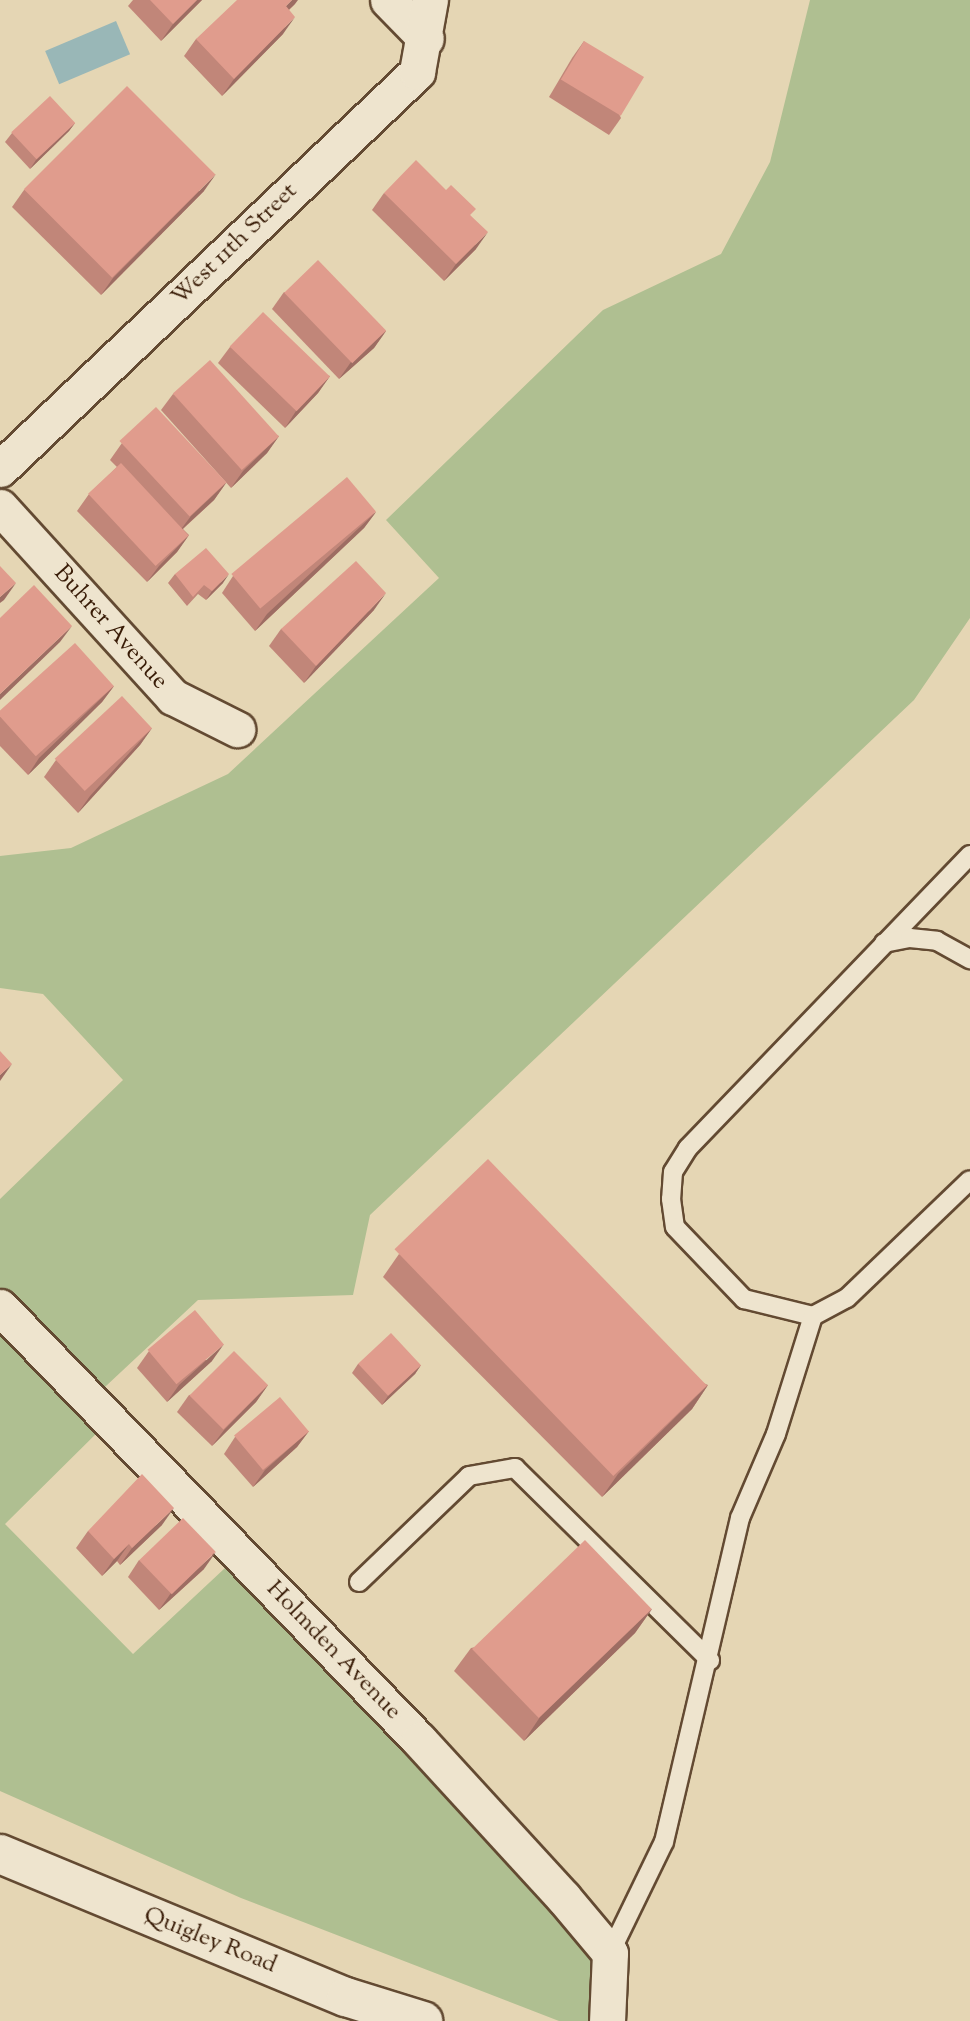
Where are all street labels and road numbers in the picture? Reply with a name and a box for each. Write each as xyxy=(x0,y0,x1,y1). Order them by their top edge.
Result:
street label: West 11th Street xyxy=(166,178,304,312)
street label: Buhrer Avenue xyxy=(47,560,173,696)
street label: Holmden Avenue xyxy=(259,1575,407,1727)
street label: Quigley Road xyxy=(139,1901,281,1981)

